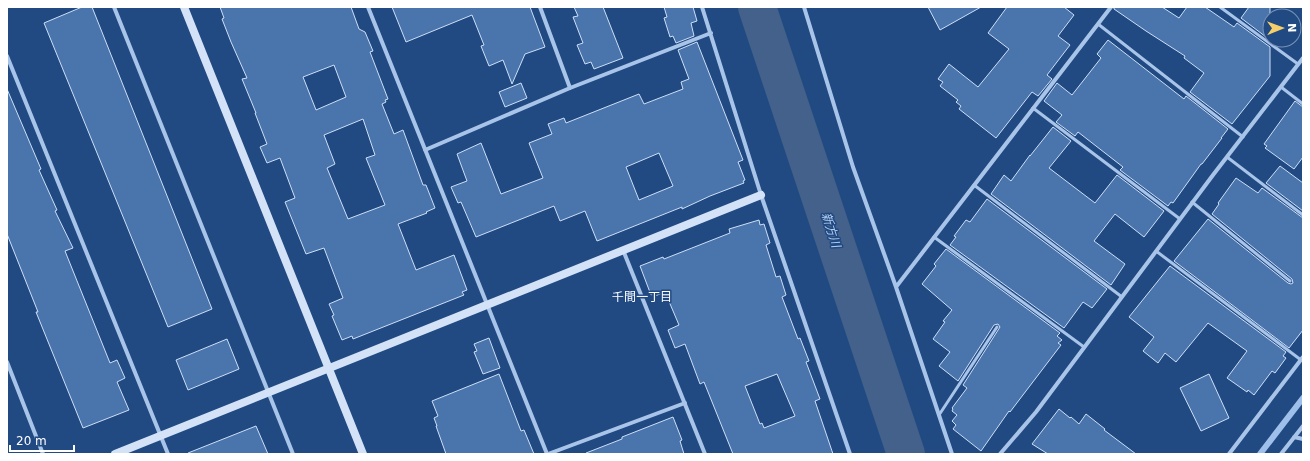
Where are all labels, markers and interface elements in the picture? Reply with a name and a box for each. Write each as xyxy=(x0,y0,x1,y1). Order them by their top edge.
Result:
north arrow xyxy=(1262,8,1302,48)
text: N xyxy=(1285,23,1298,33)
water label: 新方川 xyxy=(819,211,844,251)
district label: 千間一丁目 xyxy=(612,290,672,304)
scale bar xyxy=(10,427,74,453)
text: 20 m xyxy=(16,434,47,448)

